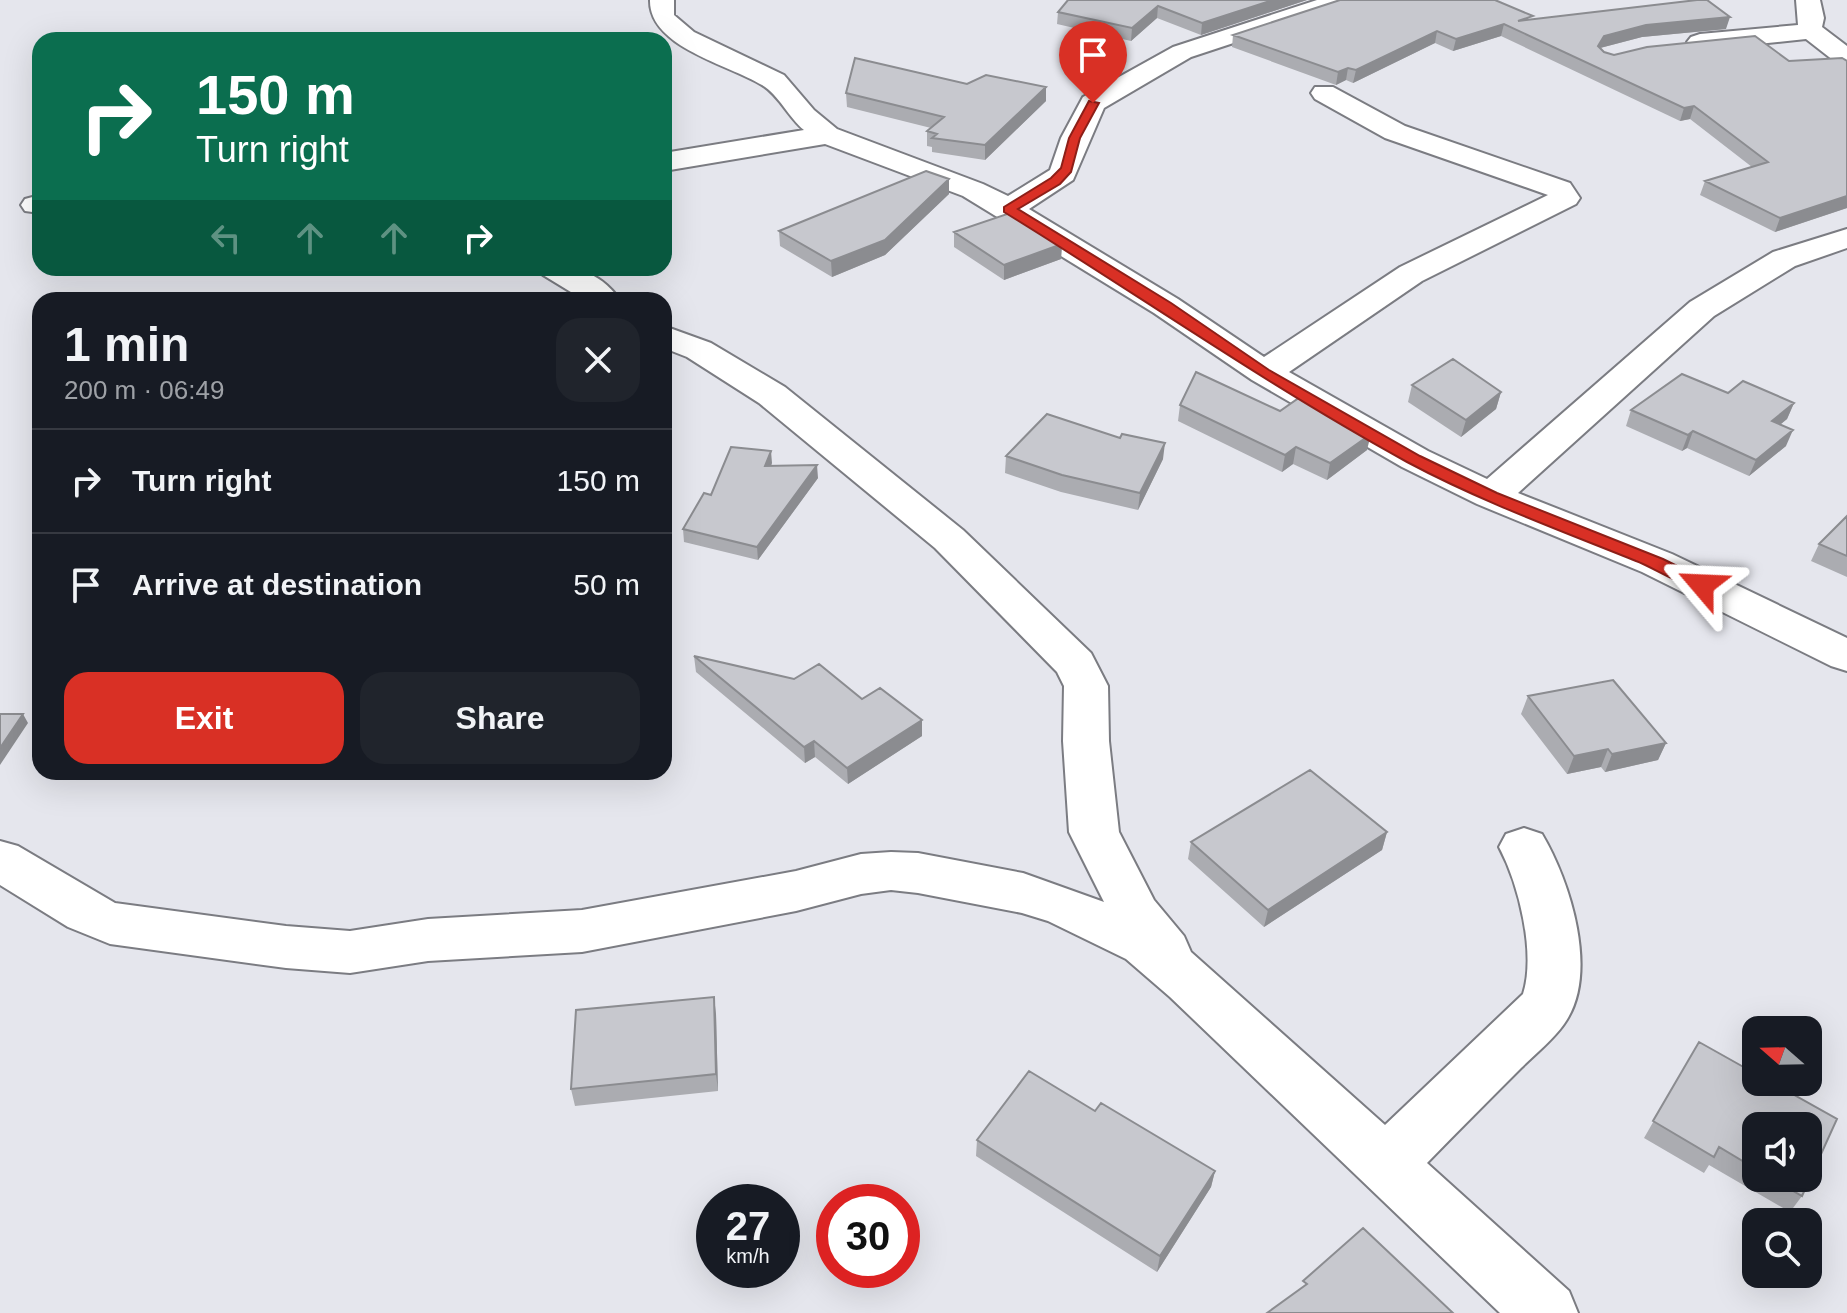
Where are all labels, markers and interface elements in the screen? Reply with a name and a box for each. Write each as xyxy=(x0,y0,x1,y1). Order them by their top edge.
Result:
pin xyxy=(1059,21,1127,103)
icon: arrive xyxy=(1071,33,1115,77)
text: 150 m xyxy=(196,63,355,126)
icon: right xyxy=(64,64,168,168)
text: Turn right xyxy=(196,129,349,170)
icon: left xyxy=(204,216,248,260)
icon: ahead xyxy=(288,216,332,260)
icon: ahead xyxy=(372,216,416,260)
icon: right xyxy=(456,216,500,260)
text: 1 min xyxy=(64,318,189,371)
button: close xyxy=(556,318,640,402)
text: 200 m · 06:49 xyxy=(64,375,224,405)
icon: right xyxy=(64,459,108,503)
text: Turn right xyxy=(132,464,271,497)
text: 150 m xyxy=(557,464,640,497)
position arrow xyxy=(1660,543,1744,627)
icon: arrive xyxy=(64,563,108,607)
text: Arrive at destination xyxy=(132,568,422,601)
text: 50 m xyxy=(573,568,640,601)
button: Exit xyxy=(64,672,344,764)
button: Share xyxy=(360,672,640,764)
north arrow xyxy=(1742,1016,1822,1096)
map controls xyxy=(1742,1016,1822,1288)
button: sound xyxy=(1742,1112,1822,1192)
speed limit sign: 30 xyxy=(816,1184,920,1288)
text: 27 xyxy=(726,1204,770,1248)
button: search xyxy=(1742,1208,1822,1288)
text: km/h xyxy=(726,1245,770,1267)

